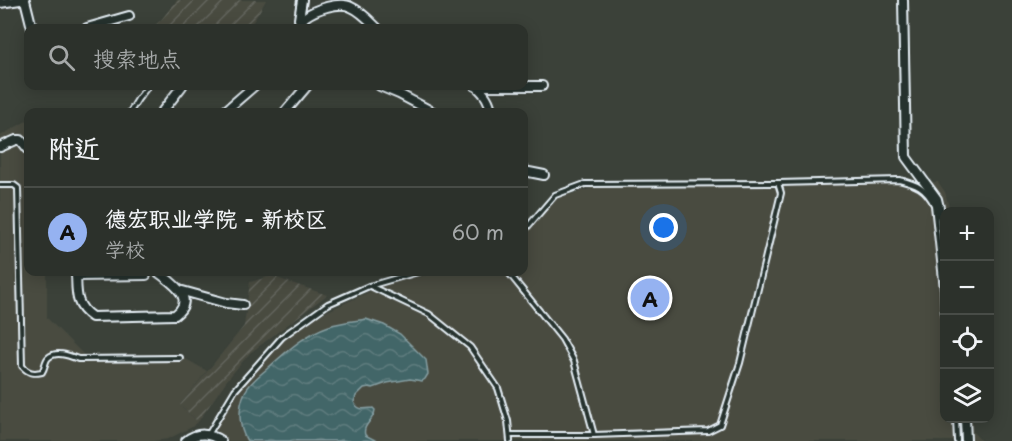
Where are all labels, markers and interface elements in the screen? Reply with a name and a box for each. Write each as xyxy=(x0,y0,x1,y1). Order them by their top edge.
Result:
search box xyxy=(24,24,528,90)
icon: search xyxy=(45,41,78,74)
text: 搜索地点 xyxy=(93,41,181,74)
text: 附近 xyxy=(48,128,100,167)
text: 德宏职业学院 - 新校区 xyxy=(105,201,327,234)
map controls xyxy=(940,207,994,423)
button: + xyxy=(940,207,994,261)
your location xyxy=(649,213,678,242)
text: A xyxy=(60,217,75,247)
text: 60 m xyxy=(452,217,504,247)
text: 学校 xyxy=(105,234,145,264)
button: − xyxy=(940,261,994,315)
pin: A xyxy=(630,276,670,320)
button: locate xyxy=(940,315,994,369)
button: layers xyxy=(940,369,994,423)

